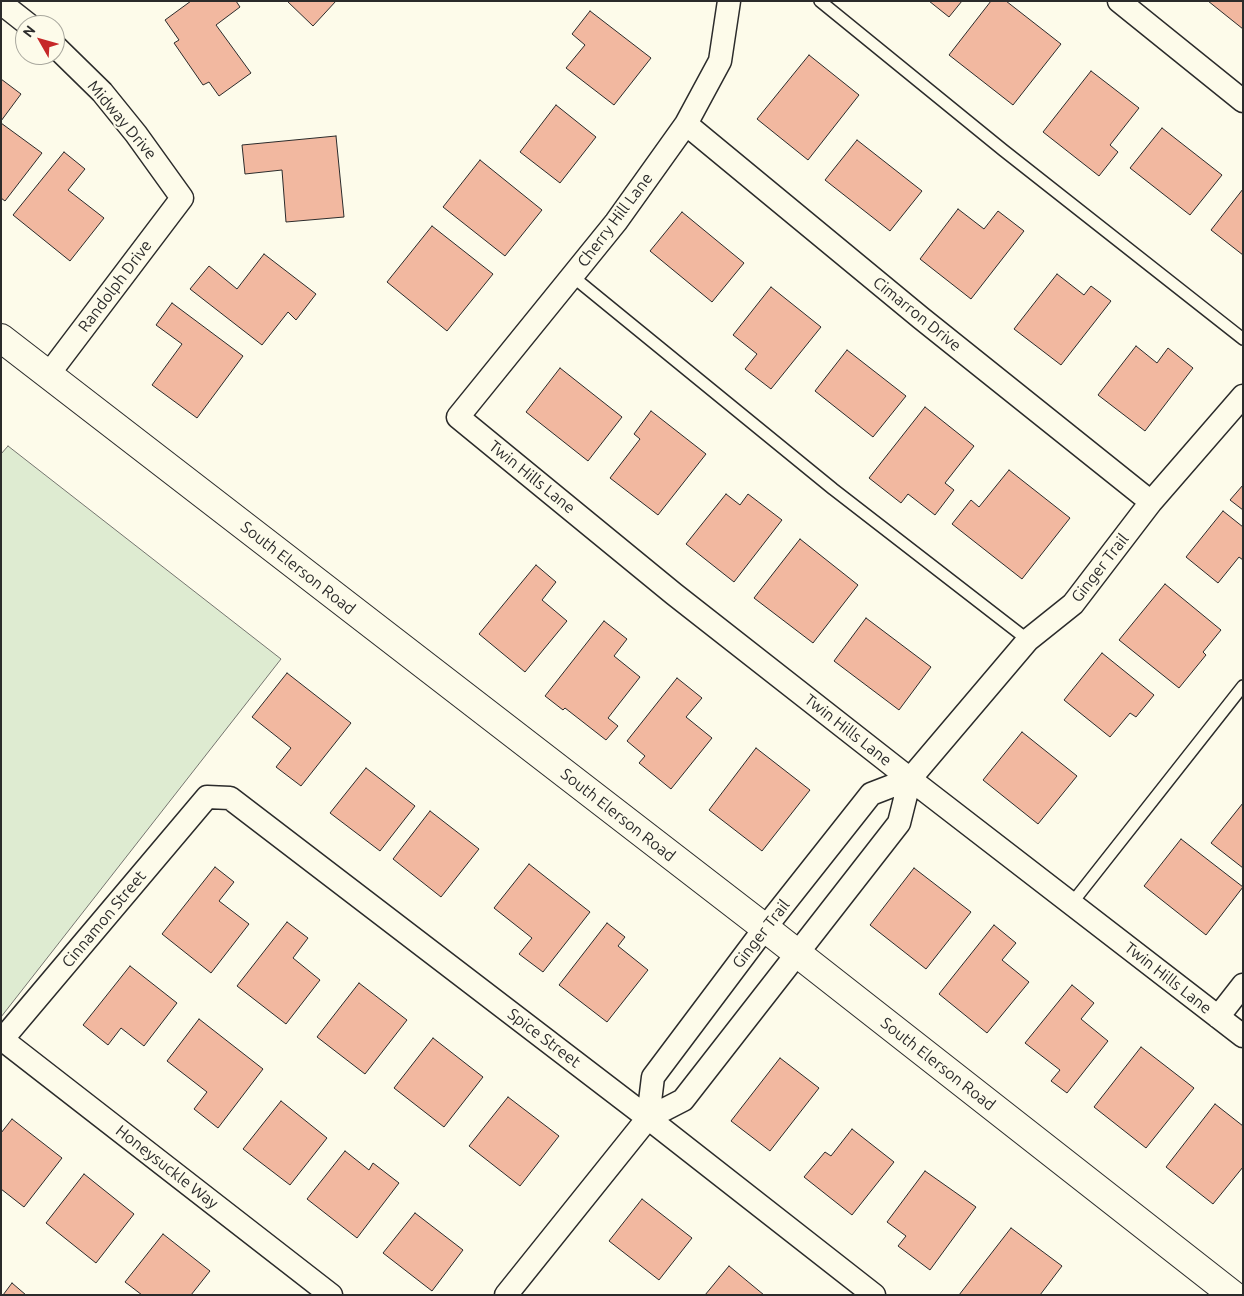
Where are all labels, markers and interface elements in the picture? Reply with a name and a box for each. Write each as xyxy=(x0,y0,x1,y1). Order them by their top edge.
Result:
north arrow xyxy=(15,15,65,65)
text: N xyxy=(19,22,38,40)
street label: Midway Drive xyxy=(83,77,161,163)
street label: Cherry Hill Lane xyxy=(573,169,657,271)
street label: Randolph Drive xyxy=(74,236,156,336)
street label: Cimarron Drive xyxy=(869,273,965,355)
street label: Twin Hills Lane xyxy=(485,436,579,518)
street label: South Elerson Road xyxy=(237,517,359,619)
street label: Ginger Trail xyxy=(1067,530,1133,606)
street label: Twin Hills Lane xyxy=(801,690,895,770)
street label: South Elerson Road xyxy=(557,764,679,866)
street label: Cinnamon Street xyxy=(58,867,150,971)
street label: Ginger Trail xyxy=(728,896,794,972)
street label: Twin Hills Lane xyxy=(1121,938,1215,1018)
street label: Spice Street xyxy=(504,1004,584,1072)
street label: South Elerson Road xyxy=(877,1013,999,1115)
street label: Honeysuckle Way xyxy=(112,1121,222,1213)

